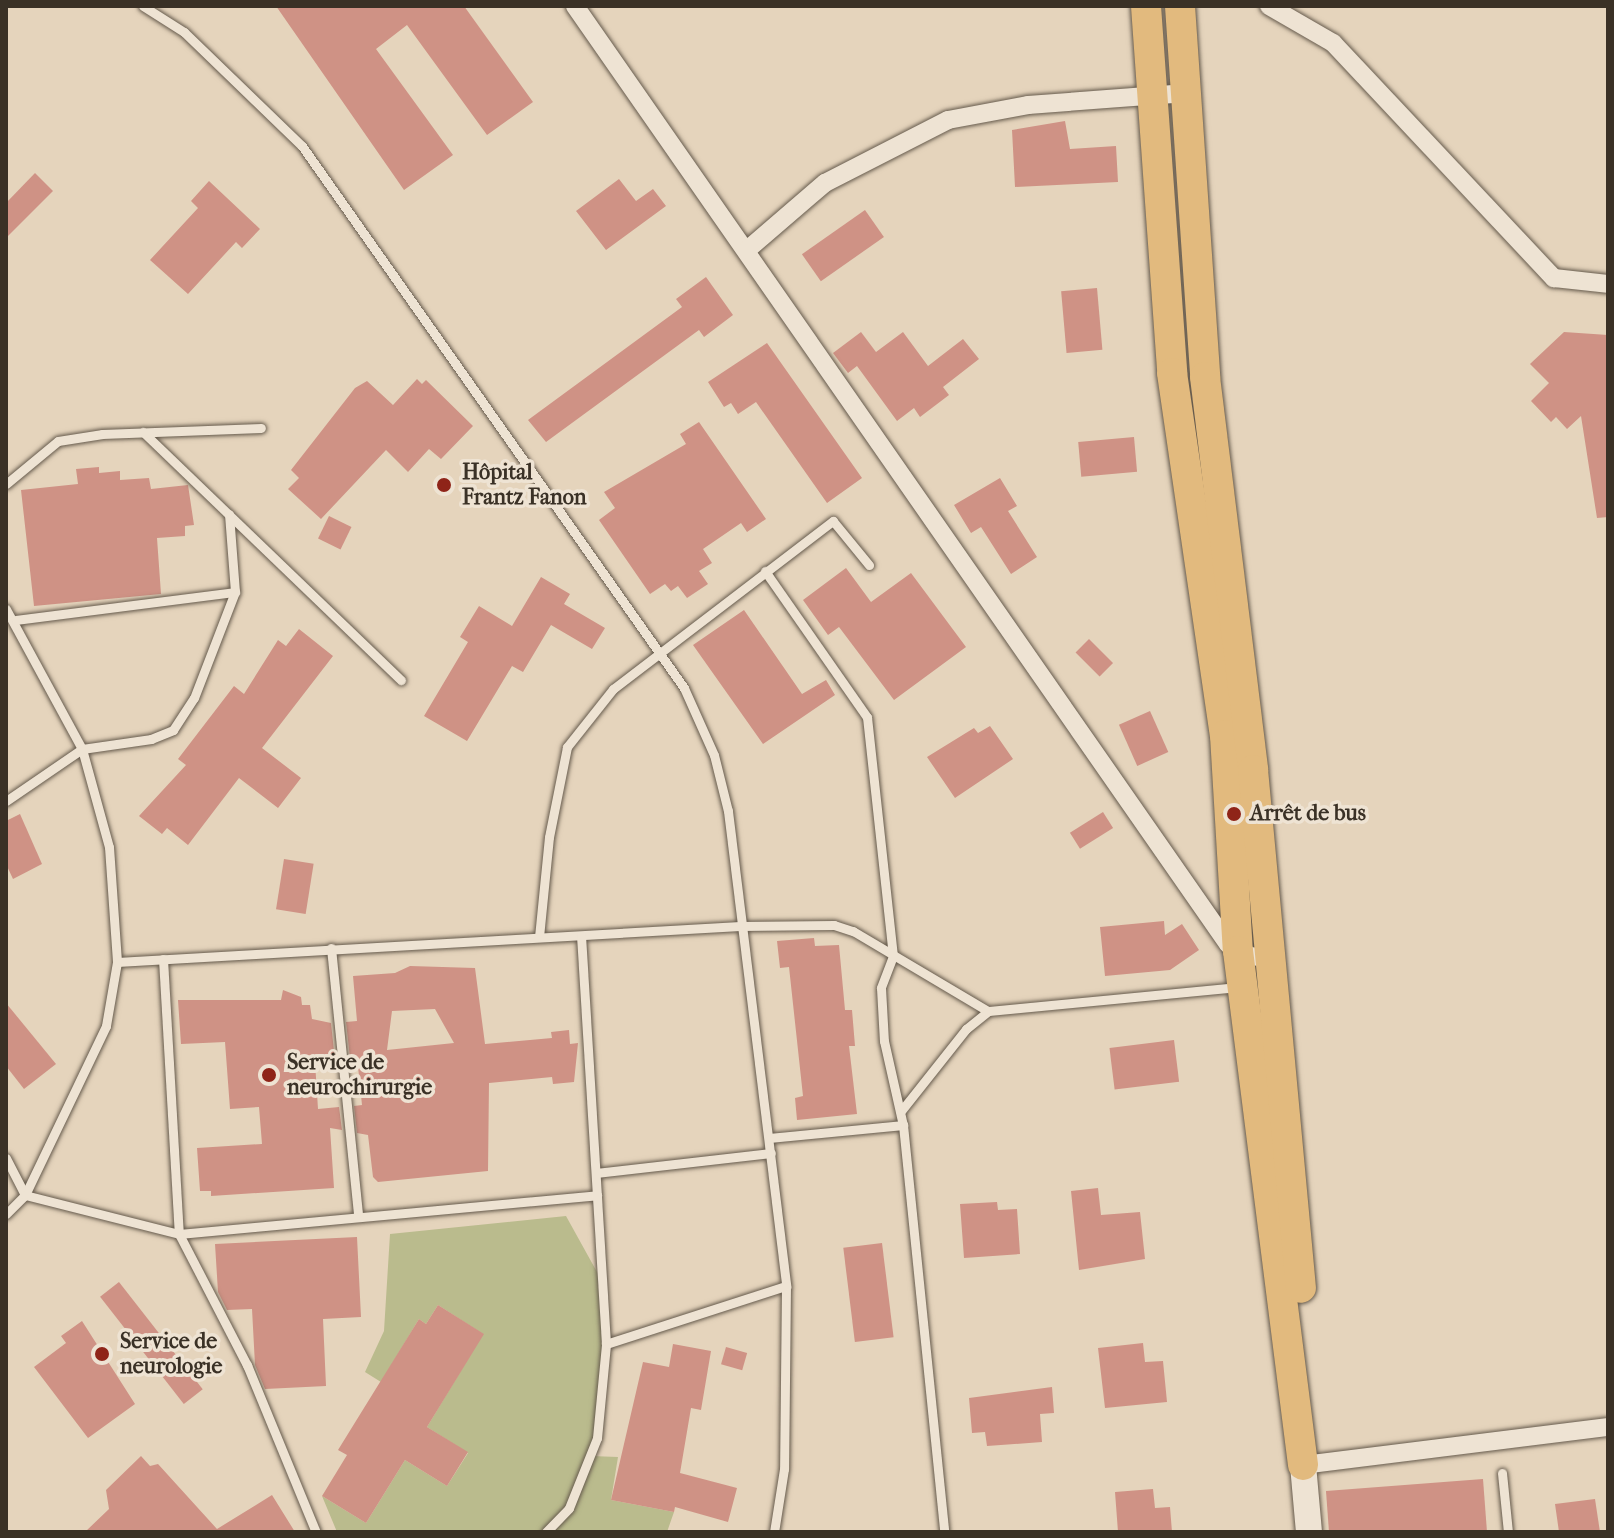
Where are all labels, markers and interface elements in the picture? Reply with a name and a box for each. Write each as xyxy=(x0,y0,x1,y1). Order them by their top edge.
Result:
place label: Hôpital Frantz Fanon xyxy=(462,459,587,510)
marker: Hôpital Frantz Fanon xyxy=(433,474,455,496)
place label: Arrêt de bus xyxy=(1250,801,1366,827)
marker: Arrêt de bus xyxy=(1225,805,1243,823)
place label: Service de neurochirurgie xyxy=(287,1049,432,1100)
marker: Service de neurochirurgie xyxy=(258,1064,280,1086)
place label: Service de neurologie xyxy=(120,1328,222,1380)
marker: Service de neurologie xyxy=(91,1343,113,1365)

